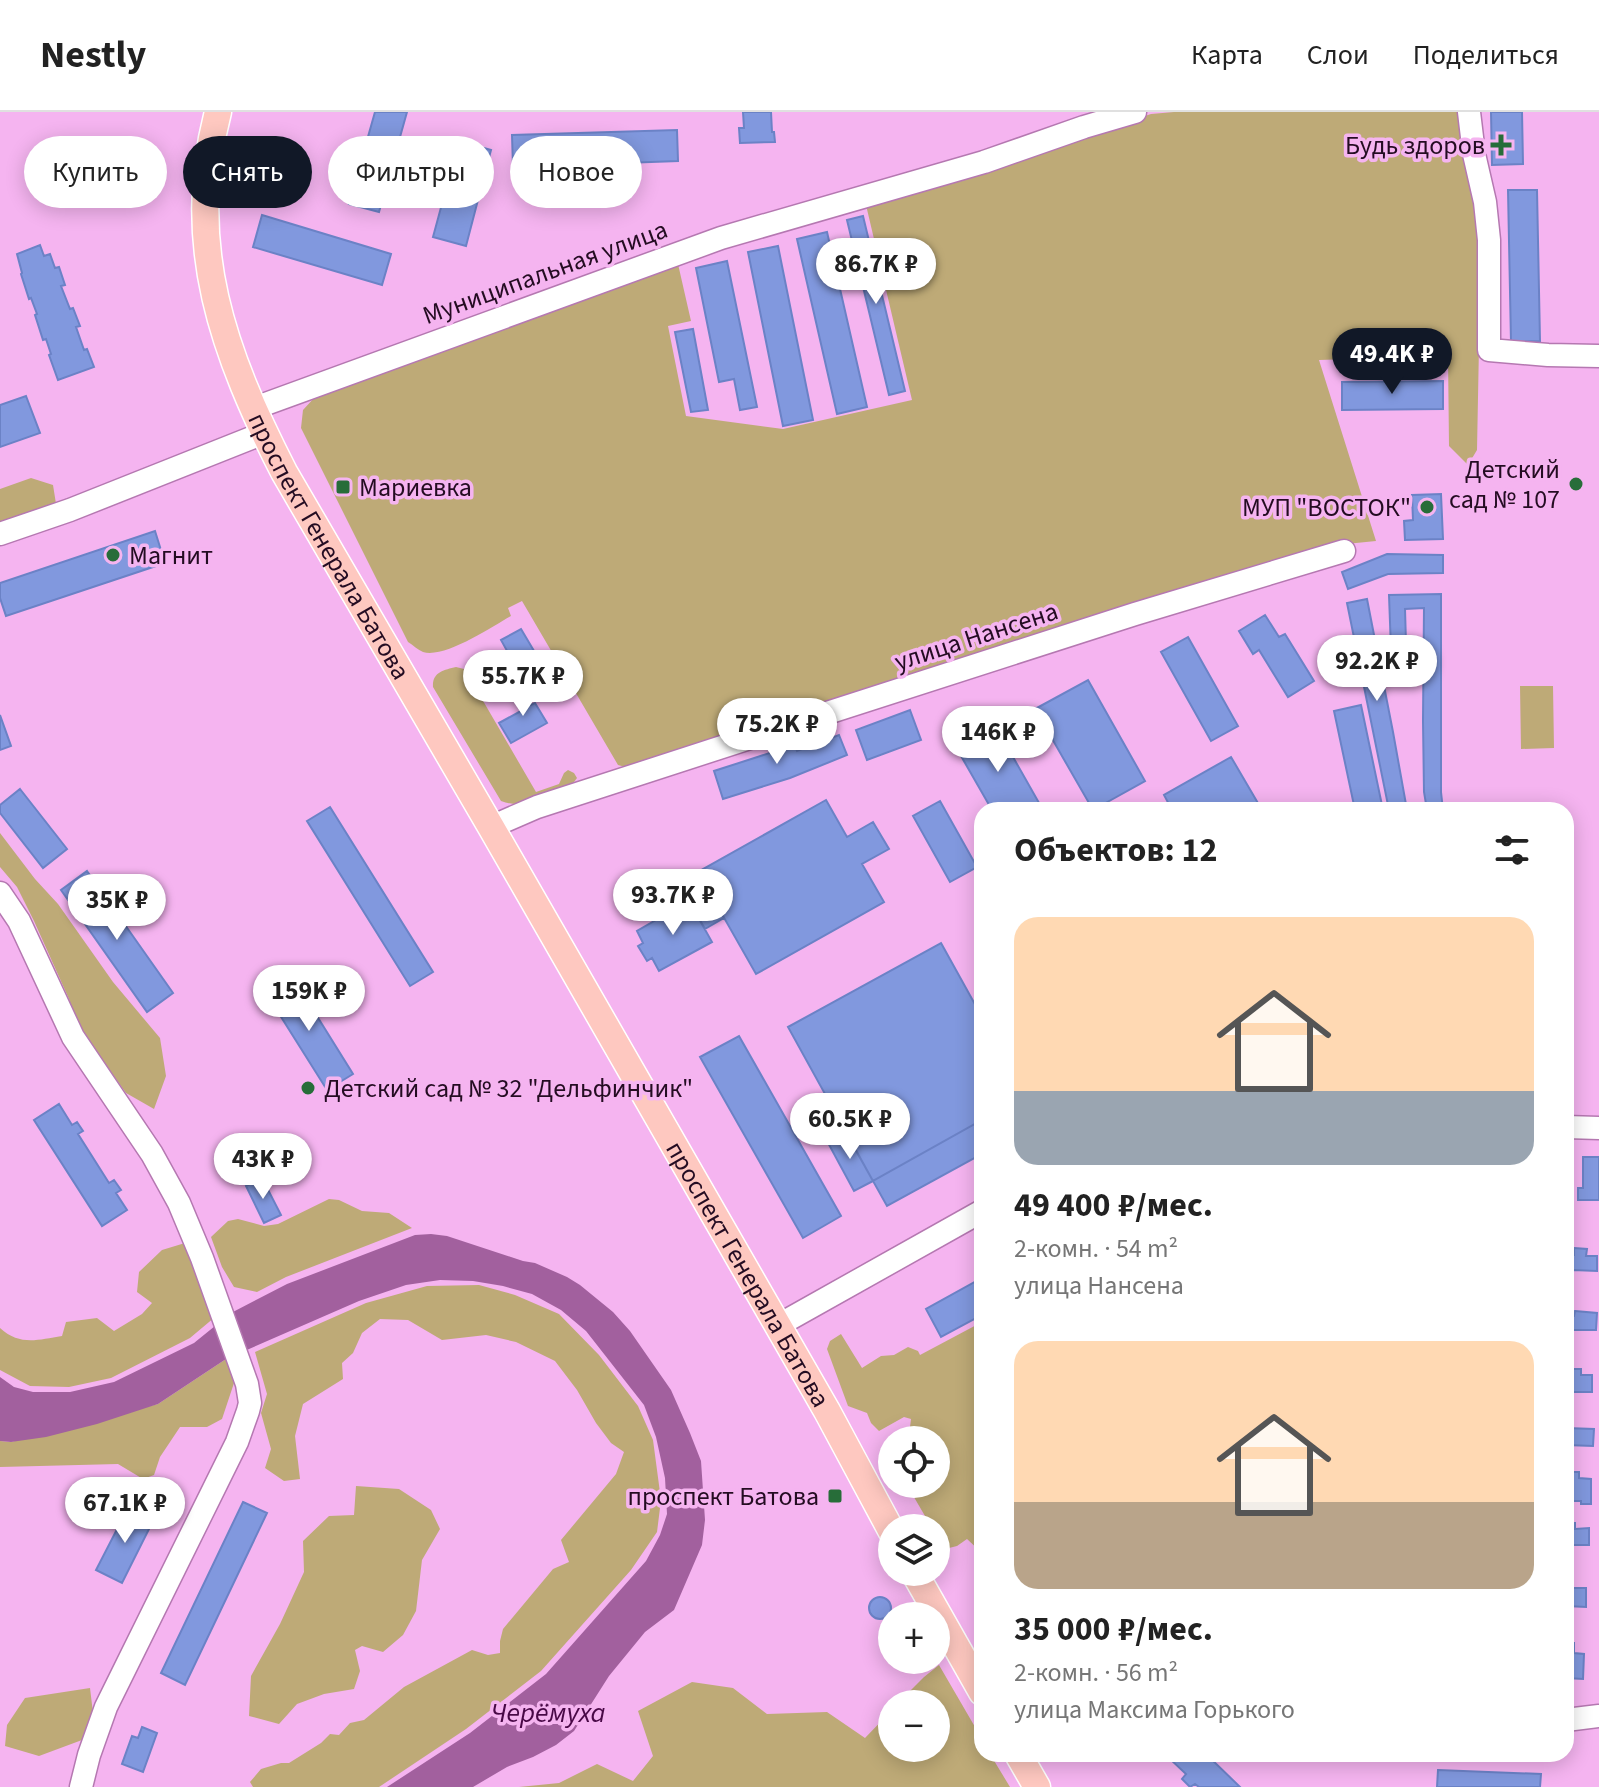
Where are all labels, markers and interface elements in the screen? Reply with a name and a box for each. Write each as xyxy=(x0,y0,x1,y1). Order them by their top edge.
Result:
text: Nestly xyxy=(40,28,146,82)
text: Карта xyxy=(1191,35,1263,75)
text: Слои xyxy=(1307,35,1369,75)
text: Поделиться xyxy=(1413,35,1559,75)
place label: Будь здоров xyxy=(1345,127,1485,164)
chip: Купить xyxy=(24,136,167,208)
chip: Снять xyxy=(183,136,312,208)
chip: Фильтры xyxy=(328,136,494,208)
chip: Новое xyxy=(510,136,642,208)
marker: Будь здоров xyxy=(1492,136,1510,154)
street label: Муниципальная улица xyxy=(418,211,673,334)
pin: 86.7K ₽ xyxy=(802,238,950,306)
text: 86.7K ₽ xyxy=(834,245,918,282)
pin: 49.4K ₽ xyxy=(1318,328,1466,396)
text: 49.4K ₽ xyxy=(1350,335,1434,372)
street label: проспект Генерала Батова xyxy=(239,407,419,687)
place label: Детский сад № 107 xyxy=(1449,451,1560,518)
place label: Мариевка xyxy=(359,469,472,506)
marker: Детский сад № 107 xyxy=(1567,475,1585,493)
marker: Мариевка xyxy=(334,478,352,496)
place label: МУП "ВОСТОК" xyxy=(1242,489,1411,526)
marker: МУП "ВОСТОК" xyxy=(1418,498,1436,516)
place label: Магнит xyxy=(129,537,213,574)
marker: Магнит xyxy=(104,546,122,564)
street label: улица Нансена xyxy=(890,593,1063,680)
pin: 92.2K ₽ xyxy=(1303,635,1451,703)
text: 92.2K ₽ xyxy=(1335,642,1419,679)
pin: 55.7K ₽ xyxy=(449,650,597,718)
text: 55.7K ₽ xyxy=(481,657,565,694)
pin: 75.2K ₽ xyxy=(703,698,851,766)
text: 75.2K ₽ xyxy=(735,705,819,742)
pin: 146K ₽ xyxy=(933,706,1063,774)
text: 146K ₽ xyxy=(960,713,1036,750)
text: Объектов: 12 xyxy=(1014,826,1217,875)
icon: filters xyxy=(1490,828,1534,872)
pin: 93.7K ₽ xyxy=(599,869,747,937)
pin: 35K ₽ xyxy=(61,874,173,942)
text: 93.7K ₽ xyxy=(631,876,715,913)
text: 35K ₽ xyxy=(86,881,148,918)
pin: 159K ₽ xyxy=(244,965,374,1033)
icon: home xyxy=(1202,969,1346,1113)
text: 159K ₽ xyxy=(271,972,347,1009)
place label: Детский сад № 32 "Дельфинчик" xyxy=(324,1070,693,1107)
marker: Детский сад № 32 "Дельфинчик" xyxy=(299,1079,317,1097)
pin: 60.5K ₽ xyxy=(776,1093,924,1161)
text: 60.5K ₽ xyxy=(808,1100,892,1137)
pin: 43K ₽ xyxy=(207,1133,319,1201)
street label: проспект Генерала Батова xyxy=(657,1134,839,1414)
text: 43K ₽ xyxy=(232,1140,294,1177)
text: 49 400 ₽/мес. xyxy=(1014,1181,1213,1230)
text: 2-комн. · 54 m² xyxy=(1014,1230,1178,1267)
text: улица Нансена xyxy=(1014,1267,1184,1304)
icon: home xyxy=(1202,1393,1346,1537)
map controls xyxy=(878,1426,950,1762)
button: locate xyxy=(878,1426,950,1498)
pin: 67.1K ₽ xyxy=(51,1477,199,1545)
place label: проспект Батова xyxy=(628,1478,819,1515)
text: 67.1K ₽ xyxy=(83,1484,167,1521)
marker: проспект Батова xyxy=(826,1487,844,1505)
button: layers xyxy=(878,1514,950,1586)
button: + xyxy=(878,1602,950,1674)
text: 35 000 ₽/мес. xyxy=(1014,1605,1213,1654)
text: 2-комн. · 56 m² xyxy=(1014,1654,1178,1691)
button: − xyxy=(878,1690,950,1762)
text: улица Максима Горького xyxy=(1014,1691,1295,1728)
water label: Черёмуха xyxy=(490,1693,606,1733)

